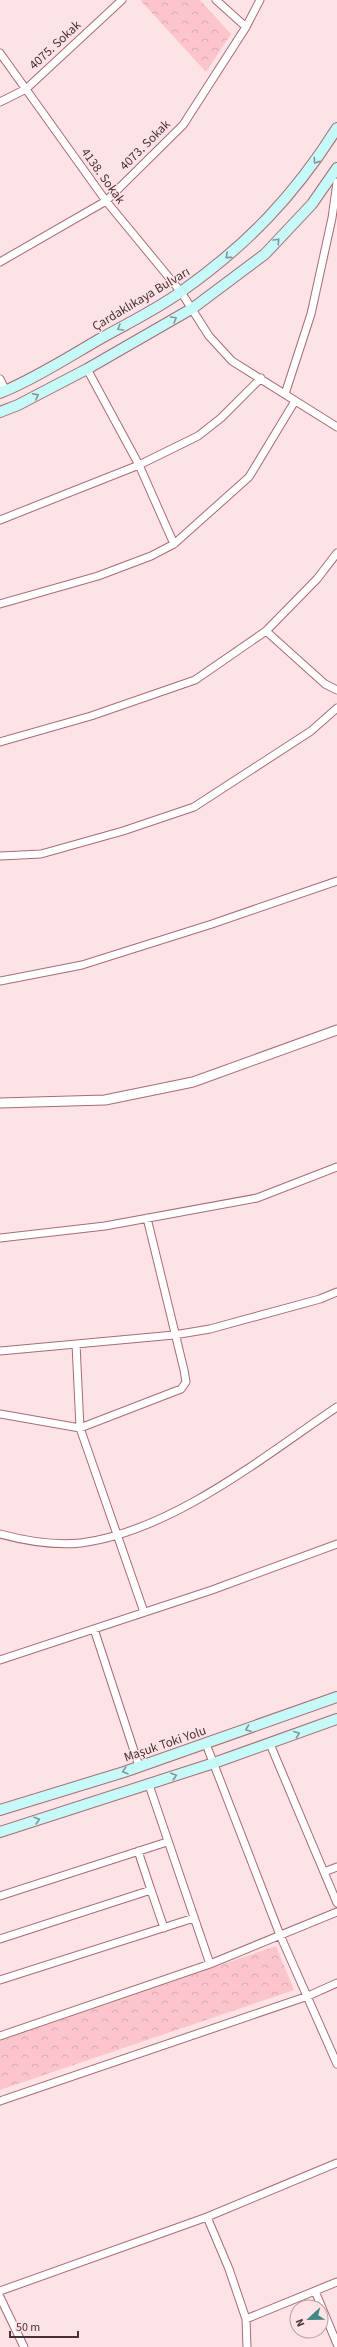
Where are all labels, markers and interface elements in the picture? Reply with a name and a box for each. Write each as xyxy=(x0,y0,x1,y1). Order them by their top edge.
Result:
street label: 4075. Sokak xyxy=(25,16,85,74)
street label: 4073. Sokak xyxy=(116,115,175,174)
street label: 4138. Sokak xyxy=(77,144,130,208)
one-way arrow xyxy=(313,157,321,164)
one-way arrow xyxy=(272,238,280,246)
one-way arrow xyxy=(225,251,232,258)
street label: Çardaklıkaya Bulvarı xyxy=(89,263,193,335)
one-way arrow xyxy=(170,317,177,324)
one-way arrow xyxy=(117,323,124,330)
one-way arrow xyxy=(31,393,39,401)
street label: Maşuk Toki Yolu xyxy=(121,1721,209,1767)
one-way arrow xyxy=(244,1725,251,1733)
one-way arrow xyxy=(294,1730,301,1738)
one-way arrow xyxy=(121,1767,128,1775)
one-way arrow xyxy=(171,1772,178,1781)
one-way arrow xyxy=(33,1816,40,1825)
north arrow xyxy=(289,2299,329,2339)
scale bar xyxy=(10,2313,78,2339)
text: N xyxy=(292,2316,309,2329)
text: 50 m xyxy=(16,2319,40,2336)

